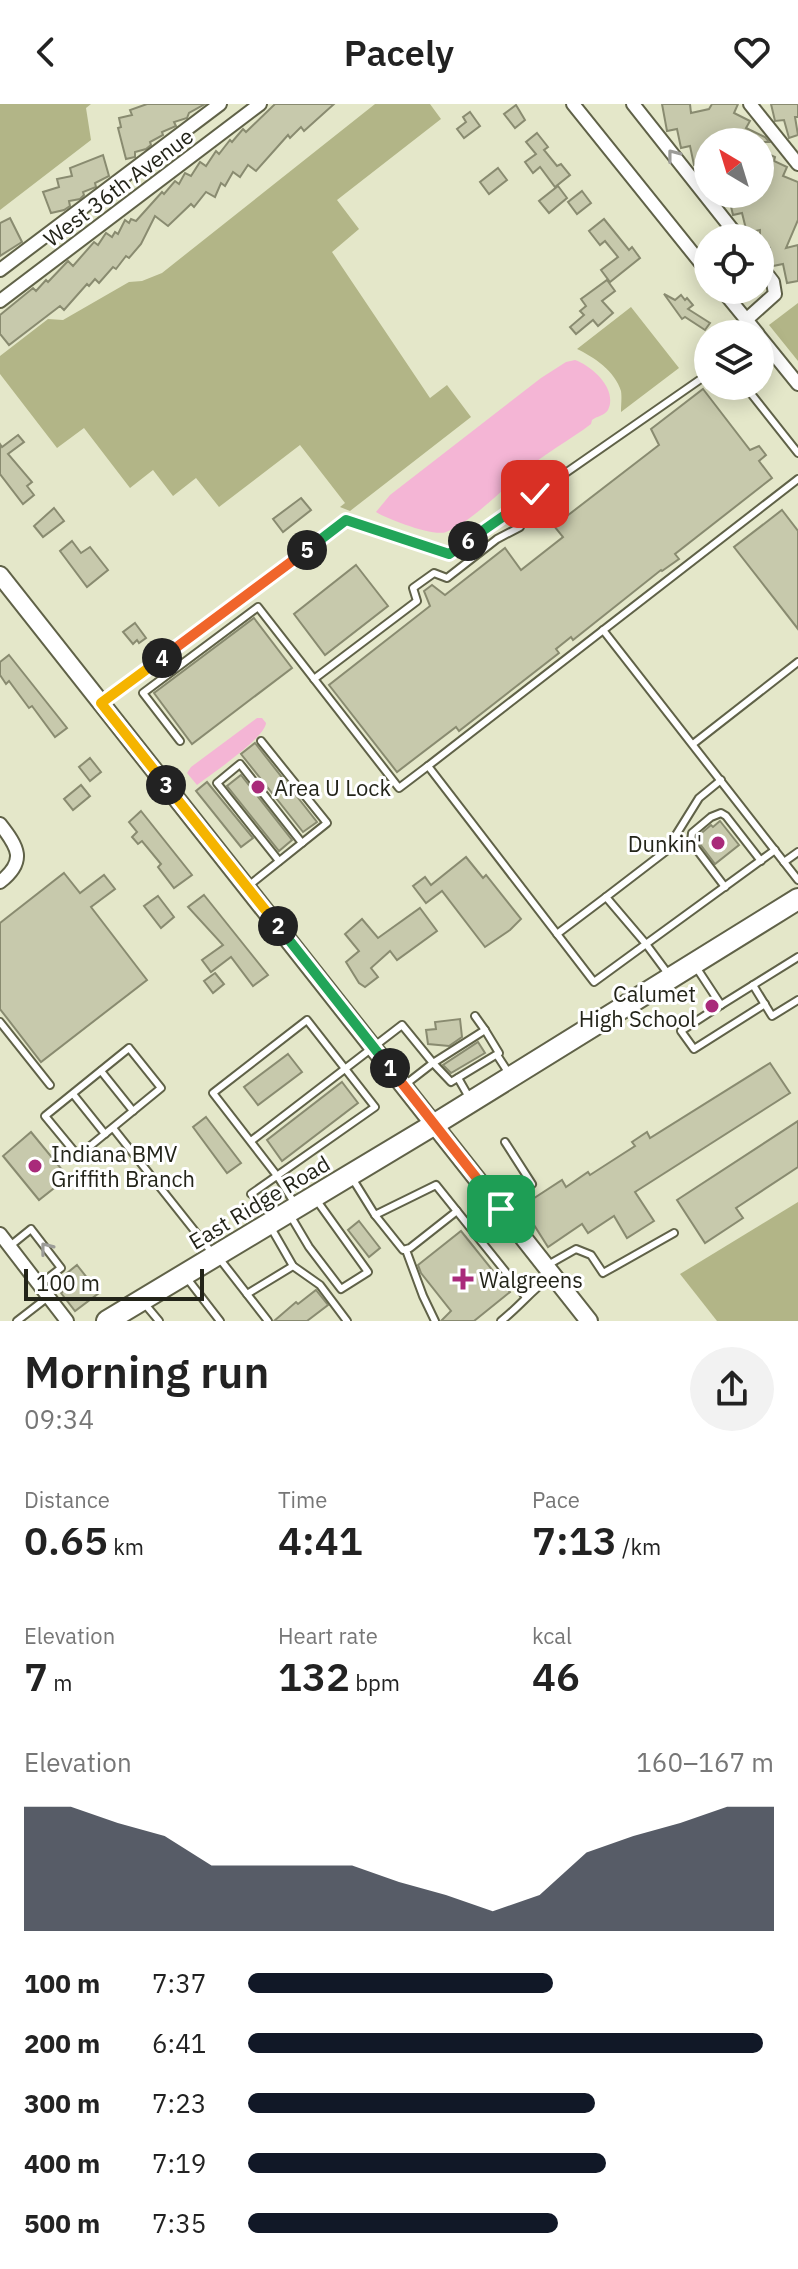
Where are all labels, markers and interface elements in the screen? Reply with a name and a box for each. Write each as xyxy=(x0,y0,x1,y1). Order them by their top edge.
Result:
text: Pacely xyxy=(344,29,454,76)
icon: back xyxy=(24,30,68,74)
icon: heart xyxy=(730,30,774,74)
street label: West 36th Avenue xyxy=(37,121,199,253)
north arrow xyxy=(694,128,774,208)
map controls xyxy=(694,128,774,400)
one-way arrow xyxy=(668,150,683,164)
button: locate xyxy=(694,224,774,304)
button: layers xyxy=(694,320,774,400)
pin xyxy=(501,460,569,528)
icon: check xyxy=(513,472,557,516)
pin: 6 xyxy=(448,521,488,561)
text: 6 xyxy=(461,526,475,555)
pin: 5 xyxy=(287,530,327,570)
text: 5 xyxy=(300,535,314,564)
pin: 4 xyxy=(142,638,182,678)
text: 4 xyxy=(155,643,169,672)
pin: 3 xyxy=(146,765,186,805)
text: 3 xyxy=(159,770,173,799)
place label: Area U Lock xyxy=(274,773,391,802)
marker: Area U Lock xyxy=(249,778,267,796)
place label: Dunkin' xyxy=(628,829,702,858)
marker: Dunkin' xyxy=(709,834,727,852)
pin: 2 xyxy=(258,906,298,946)
text: 2 xyxy=(271,911,285,940)
place label: Calumet High School xyxy=(579,979,696,1033)
marker: Calumet High School xyxy=(703,997,721,1015)
pin: 1 xyxy=(370,1048,410,1088)
text: 1 xyxy=(383,1053,397,1082)
place label: Indiana BMV Griffith Branch xyxy=(51,1139,195,1193)
street label: East Ridge Road xyxy=(183,1148,335,1256)
marker: Indiana BMV Griffith Branch xyxy=(26,1157,44,1175)
pin xyxy=(467,1175,535,1243)
icon: arrive xyxy=(479,1187,523,1231)
one-way arrow xyxy=(41,1243,56,1258)
scale bar xyxy=(24,1265,204,1301)
place label: Walgreens xyxy=(479,1265,583,1294)
text: 100 m xyxy=(36,1268,100,1297)
marker: Walgreens xyxy=(454,1270,472,1288)
text: Morning run xyxy=(24,1343,269,1400)
button: share xyxy=(690,1347,774,1431)
text: 09:34 xyxy=(24,1402,94,1436)
text: Distance xyxy=(24,1485,110,1514)
text: Time xyxy=(278,1485,327,1514)
text: Pace xyxy=(532,1485,580,1514)
text: 0.65 xyxy=(24,1514,108,1566)
text: 4:41 xyxy=(278,1514,363,1566)
text: 7:13 xyxy=(532,1514,617,1566)
text: km xyxy=(108,1532,144,1561)
text: /km xyxy=(617,1532,661,1561)
text: Elevation xyxy=(24,1621,115,1650)
text: Heart rate xyxy=(278,1621,378,1650)
text: kcal xyxy=(532,1621,572,1650)
text: 7 xyxy=(24,1650,48,1702)
text: 132 xyxy=(278,1650,350,1702)
text: 46 xyxy=(532,1650,580,1702)
text: m xyxy=(48,1668,72,1697)
text: bpm xyxy=(350,1668,400,1697)
text: Elevation xyxy=(24,1745,132,1779)
text: 160–167 m xyxy=(636,1745,774,1779)
text: 100 m xyxy=(24,1966,100,2000)
text: 7:37 xyxy=(152,1966,206,2000)
text: 200 m xyxy=(24,2026,100,2060)
text: 6:41 xyxy=(152,2026,206,2060)
text: 300 m xyxy=(24,2086,100,2120)
text: 7:23 xyxy=(152,2086,206,2120)
text: 400 m xyxy=(24,2146,100,2180)
text: 7:19 xyxy=(152,2146,206,2180)
text: 500 m xyxy=(24,2206,100,2240)
text: 7:35 xyxy=(152,2206,206,2240)

